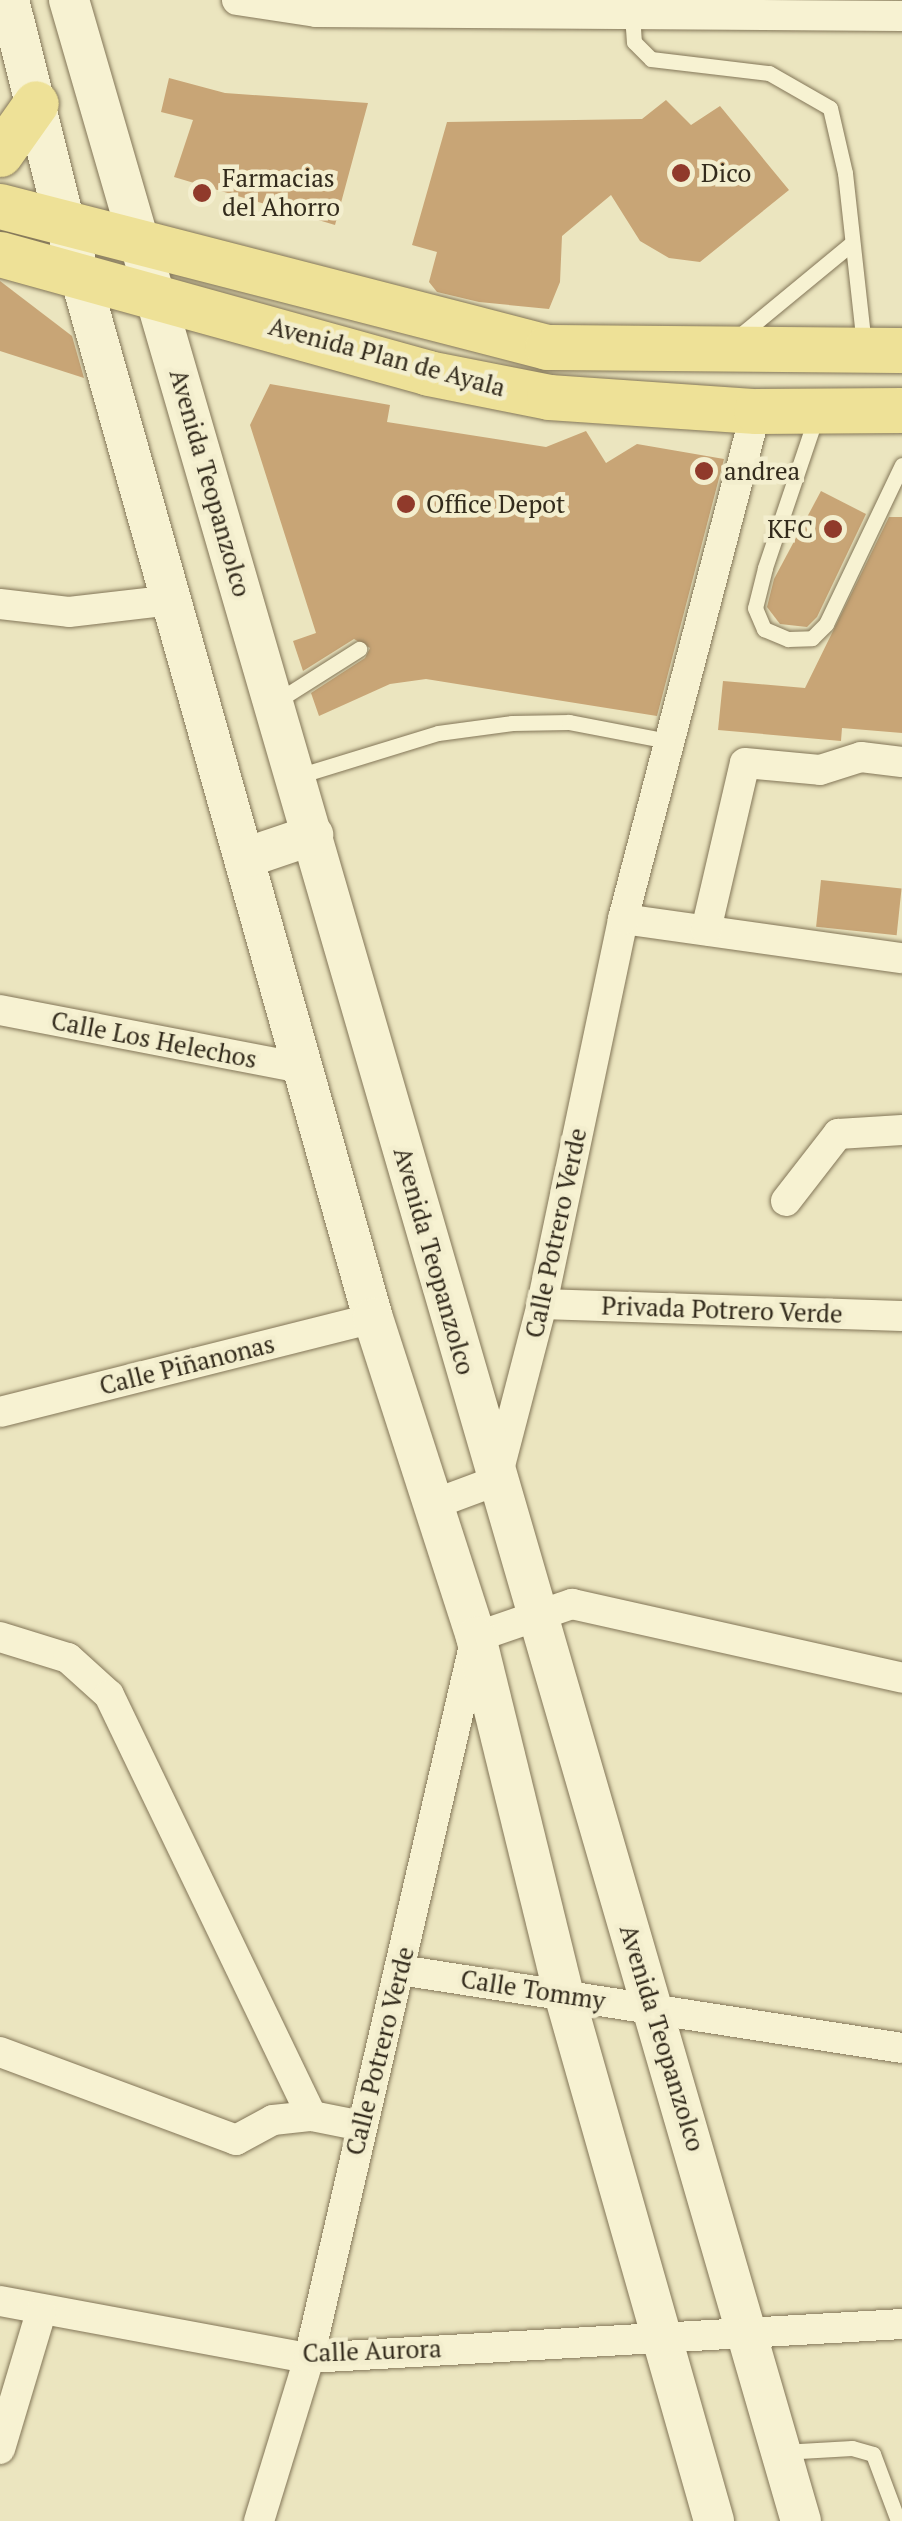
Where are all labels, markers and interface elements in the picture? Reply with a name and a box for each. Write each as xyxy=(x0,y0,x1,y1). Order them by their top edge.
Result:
place label: Dico xyxy=(701,158,751,188)
marker: Dico xyxy=(670,162,692,184)
place label: Farmacias del Ahorro xyxy=(222,164,341,223)
marker: Farmacias del Ahorro xyxy=(191,182,213,204)
street label: Avenida Plan de Ayala xyxy=(265,311,509,403)
street label: Avenida Teopanzolco xyxy=(163,366,257,600)
place label: andrea xyxy=(724,456,800,486)
marker: andrea xyxy=(693,460,715,482)
place label: Office Depot xyxy=(426,489,565,519)
marker: Office Depot xyxy=(395,493,417,515)
place label: KFC xyxy=(767,514,813,544)
marker: KFC xyxy=(822,518,844,540)
street label: Calle Los Helechos xyxy=(49,1005,259,1075)
street label: Calle Potrero Verde xyxy=(519,1125,593,1341)
street label: Avenida Teopanzolco xyxy=(387,1144,481,1378)
street label: Privada Potrero Verde xyxy=(601,1291,843,1329)
street label: Calle Piñanonas xyxy=(96,1329,278,1401)
street label: Avenida Teopanzolco xyxy=(613,1921,711,2155)
street label: Calle Potrero Verde xyxy=(339,1943,421,2159)
street label: Calle Tommy xyxy=(459,1964,607,2016)
street label: Calle Aurora xyxy=(302,2334,442,2368)

